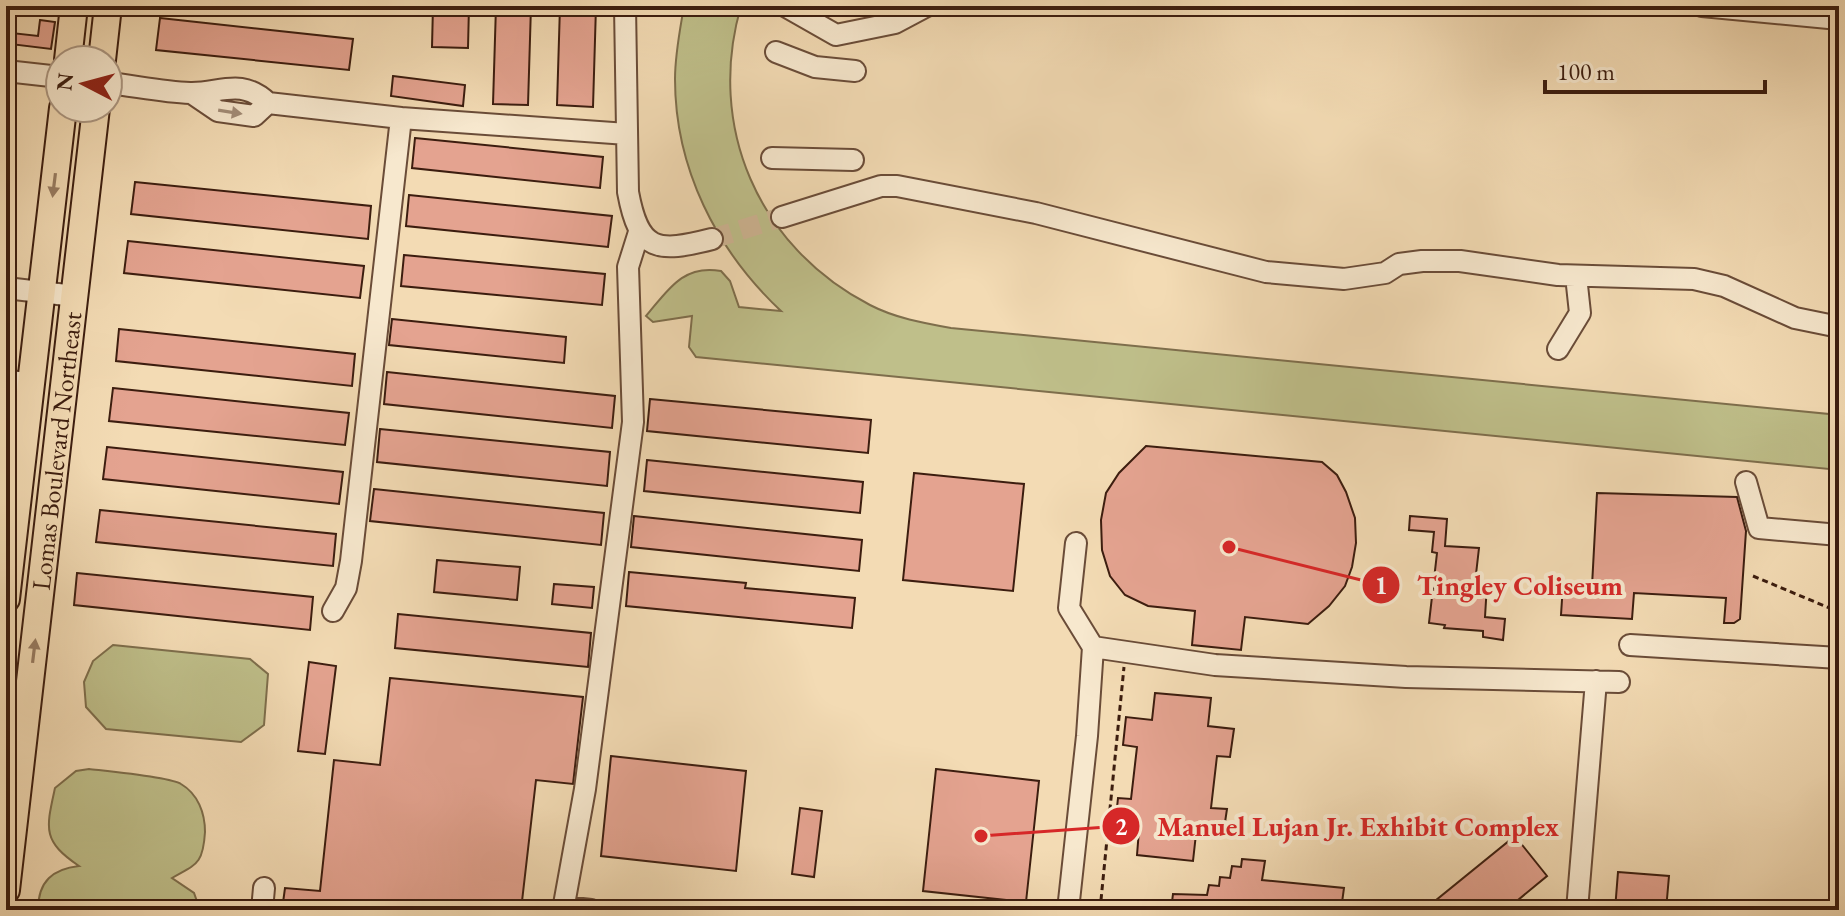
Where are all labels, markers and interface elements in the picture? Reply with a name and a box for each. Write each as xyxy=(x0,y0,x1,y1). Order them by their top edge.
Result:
north arrow xyxy=(44,44,124,124)
scale bar xyxy=(1545,44,1765,94)
text: 100 m xyxy=(1557,56,1615,87)
text: N xyxy=(49,71,80,92)
one-way arrow xyxy=(218,106,243,119)
one-way arrow xyxy=(47,173,60,198)
street label: Lomas Boulevard Northeast xyxy=(24,310,89,592)
callout: Tingley Coliseum xyxy=(1361,559,1639,611)
text: Tingley Coliseum xyxy=(1417,567,1623,603)
text: 1 xyxy=(1375,570,1387,601)
one-way arrow xyxy=(27,638,40,663)
callout: Manuel Lujan Jr. Exhibit Complex xyxy=(1101,800,1575,852)
text: Manuel Lujan Jr. Exhibit Complex xyxy=(1157,808,1559,844)
text: 2 xyxy=(1115,811,1128,842)

